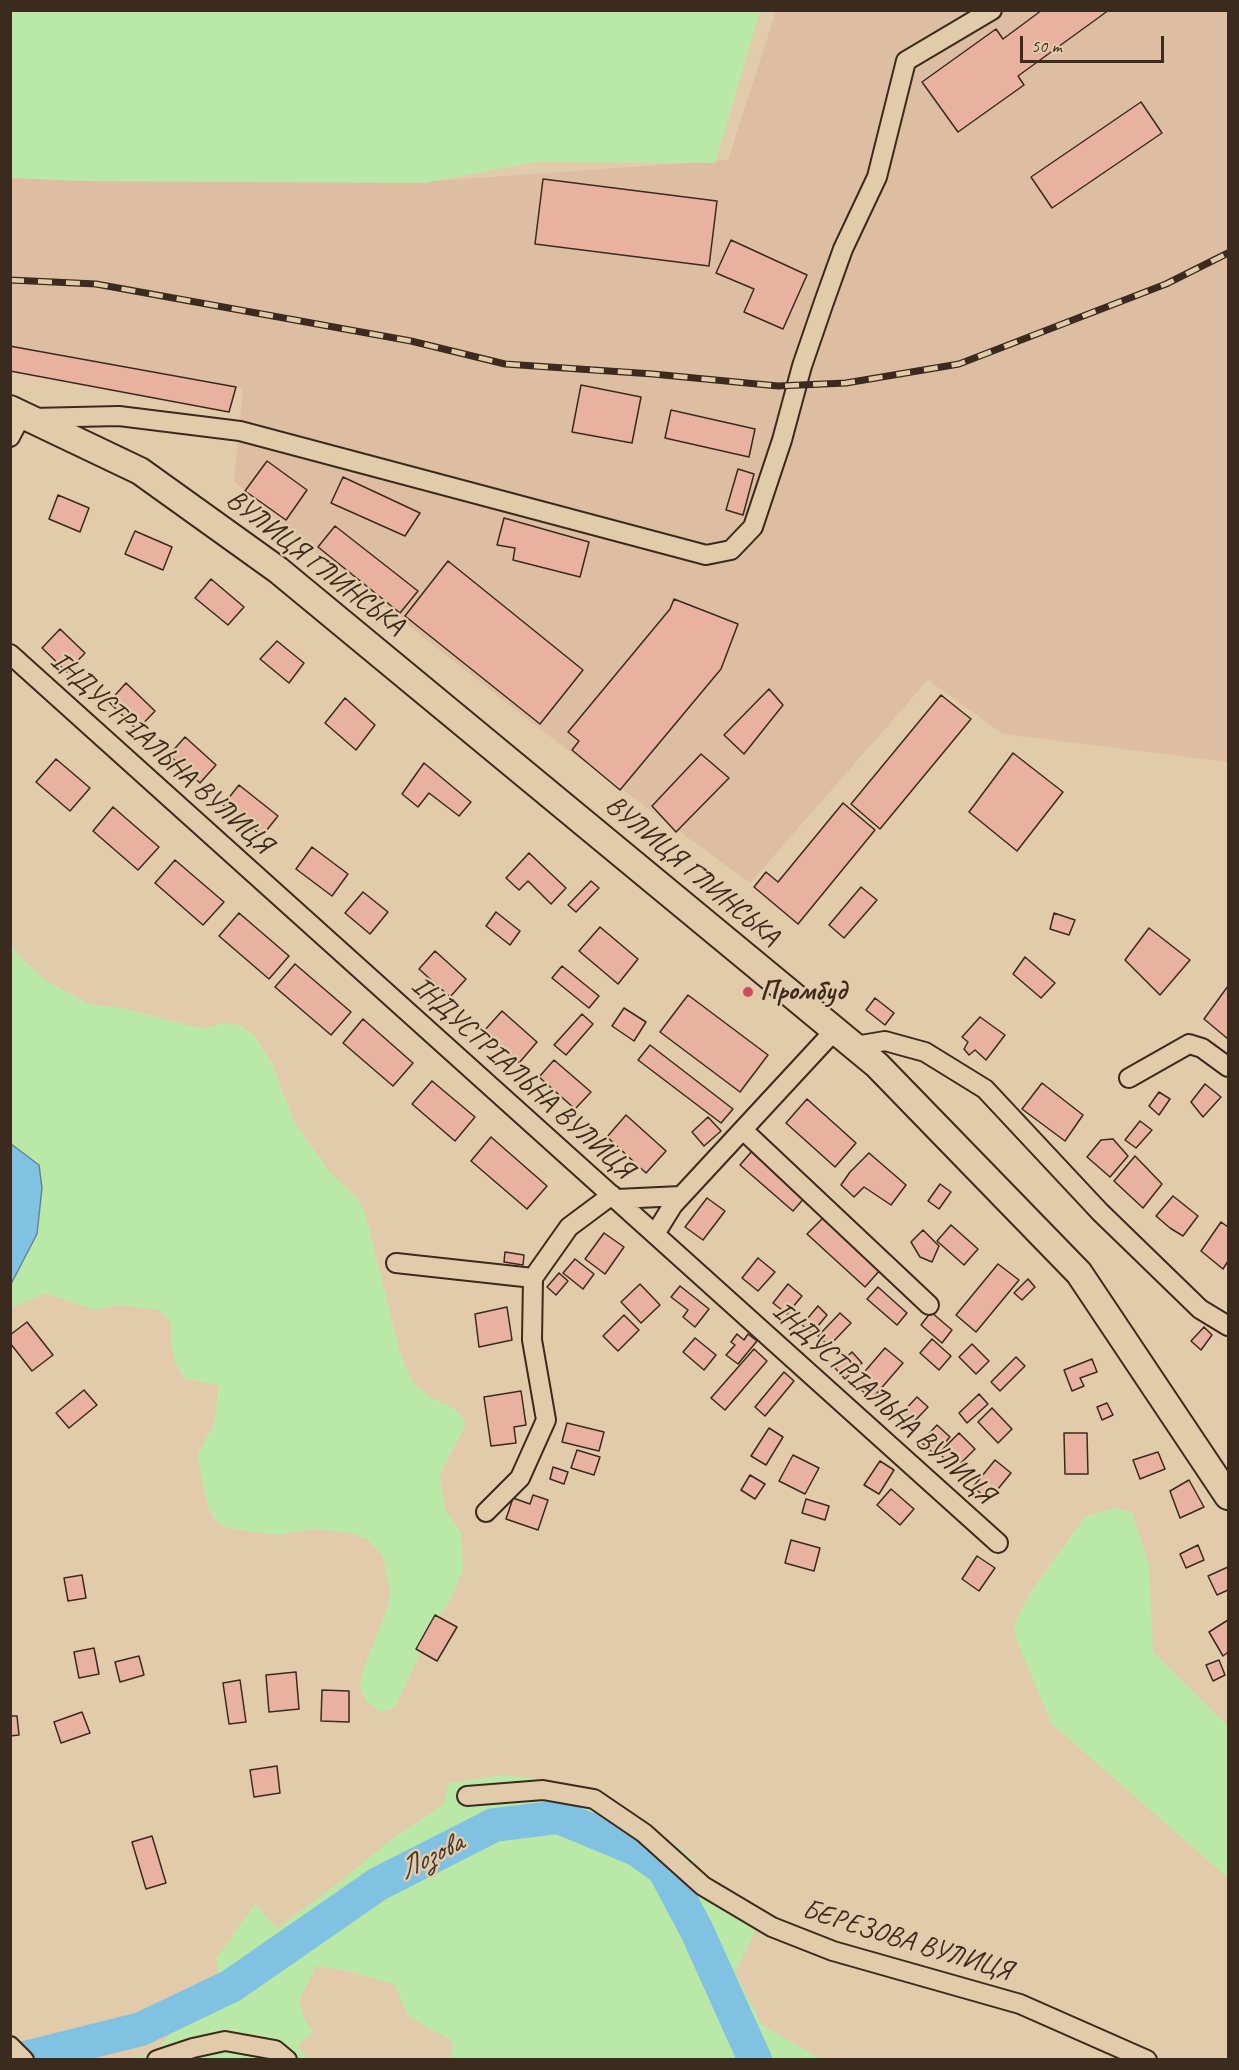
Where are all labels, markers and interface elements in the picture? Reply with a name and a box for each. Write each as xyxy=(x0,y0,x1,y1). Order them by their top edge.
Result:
scale bar xyxy=(1023,24,1167,62)
text: 50 m xyxy=(1031,35,1062,57)
street label: ВУЛИЦЯ ГЛИНСЬКА xyxy=(219,483,411,643)
street label: ІНДУСТРІАЛЬНА ВУЛИЦЯ xyxy=(43,645,279,861)
street label: ВУЛИЦЯ ГЛИНСЬКА xyxy=(598,788,786,954)
street label: ІНДУСТРІАЛЬНА ВУЛИЦЯ xyxy=(404,970,640,1186)
place label: Промбуд xyxy=(760,975,846,1009)
marker: Промбуд xyxy=(741,985,755,999)
street label: ІНДУСТРІАЛЬНА ВУЛИЦЯ xyxy=(765,1295,1001,1511)
water label: Лозова xyxy=(392,1825,470,1889)
street label: БЕРЕЗОВА ВУЛИЦЯ xyxy=(798,1893,1016,1989)

